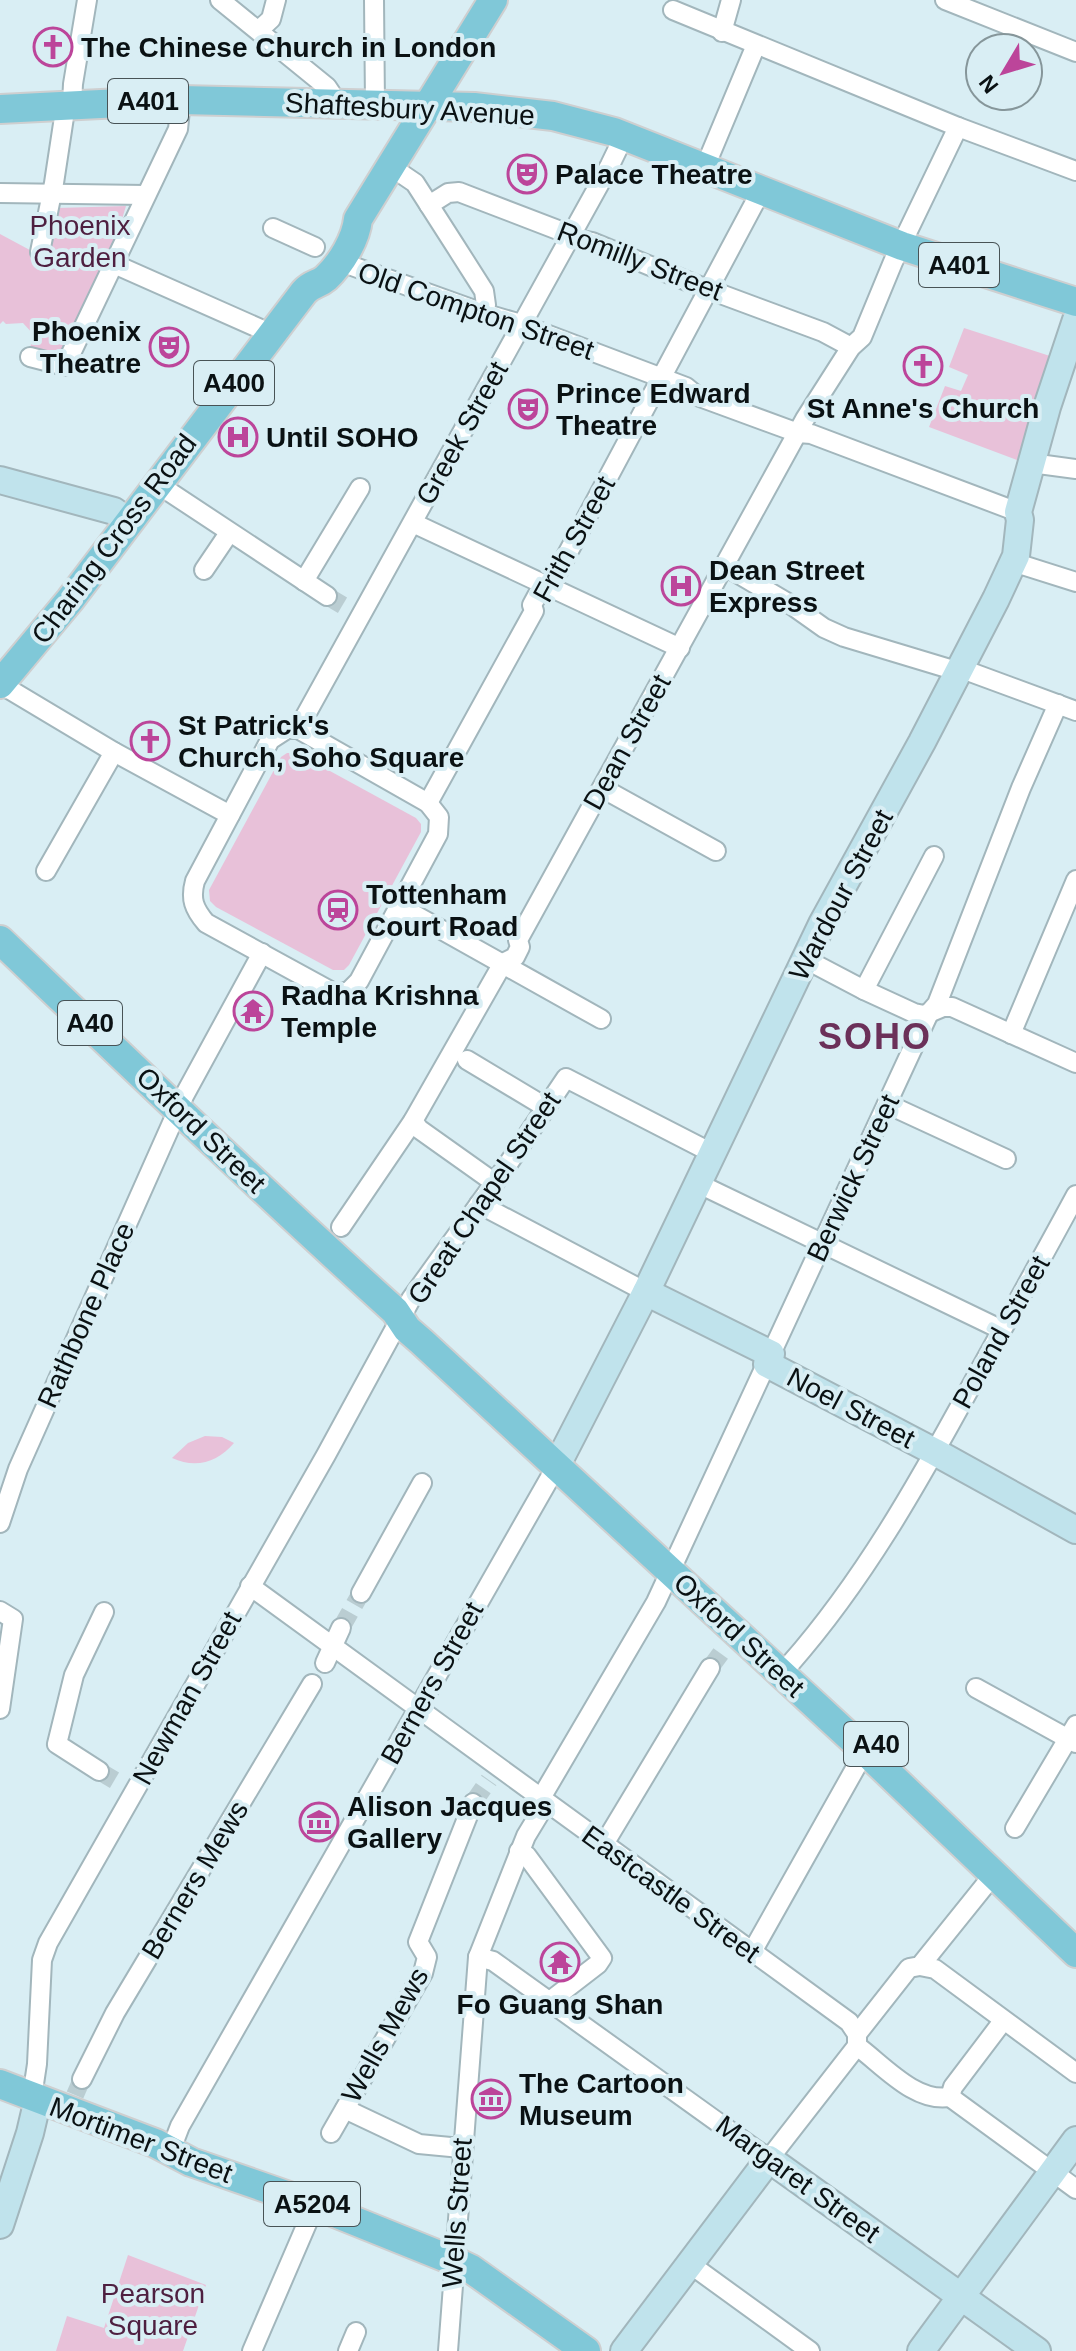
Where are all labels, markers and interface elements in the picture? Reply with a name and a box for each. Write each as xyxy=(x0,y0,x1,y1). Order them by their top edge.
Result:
church icon: The Chinese Church in London xyxy=(32,26,74,68)
place label: The Chinese Church in London xyxy=(81,32,496,63)
north arrow xyxy=(964,32,1044,112)
text: N xyxy=(974,70,1003,98)
road number: A401 xyxy=(108,79,188,123)
street label: Shaftesbury Avenue xyxy=(284,87,536,131)
theatre icon: Palace Theatre xyxy=(506,153,548,195)
place label: Palace Theatre xyxy=(555,159,753,190)
park label: Phoenix Garden xyxy=(29,210,131,273)
street label: Romilly Street xyxy=(553,215,727,307)
road number: A401 xyxy=(919,243,999,287)
street label: Old Compton Street xyxy=(354,256,598,366)
place label: Phoenix Theatre xyxy=(32,316,141,379)
theatre icon: Phoenix Theatre xyxy=(148,326,190,368)
church icon: St Anne's Church xyxy=(902,345,944,387)
street label: Greek Street xyxy=(410,356,514,510)
road number: A400 xyxy=(194,361,274,405)
place label: Prince Edward Theatre xyxy=(556,378,751,441)
theatre icon: Prince Edward Theatre xyxy=(507,388,549,430)
place label: St Anne's Church xyxy=(807,393,1039,424)
hospital icon: Until SOHO xyxy=(217,416,259,458)
place label: Until SOHO xyxy=(266,422,418,453)
street label: Charing Cross Road xyxy=(25,428,203,650)
street label: Frith Street xyxy=(527,471,621,607)
place label: Dean Street Express xyxy=(709,555,865,618)
hospital icon: Dean Street Express xyxy=(660,565,702,607)
street label: Dean Street xyxy=(577,669,677,815)
place label: St Patrick's Church, Soho Square xyxy=(178,710,464,773)
church icon: St Patrick's Church, Soho Square xyxy=(129,720,171,762)
street label: Wardour Street xyxy=(783,804,899,986)
place label: Tottenham Court Road xyxy=(366,879,518,942)
station icon: Tottenham Court Road xyxy=(317,889,359,931)
place label: Radha Krishna Temple xyxy=(281,980,479,1043)
temple icon: Radha Krishna Temple xyxy=(232,990,274,1032)
road number: A40 xyxy=(58,1001,122,1045)
district label: SOHO xyxy=(818,1016,932,1057)
street label: Oxford Street xyxy=(130,1061,272,1199)
street label: Great Chapel Street xyxy=(402,1086,567,1310)
street label: Berwick Street xyxy=(801,1089,905,1266)
street label: Rathbone Place xyxy=(31,1218,141,1412)
street label: Poland Street xyxy=(946,1250,1056,1414)
street label: Noel Street xyxy=(782,1361,920,1455)
street label: Oxford Street xyxy=(668,1567,811,1703)
street label: Berners Street xyxy=(375,1596,489,1769)
street label: Newman Street xyxy=(127,1606,247,1790)
road number: A40 xyxy=(844,1722,908,1766)
place label: Alison Jacques Gallery xyxy=(347,1791,552,1854)
street label: Berners Mews xyxy=(136,1795,254,1965)
museum icon: Alison Jacques Gallery xyxy=(298,1801,340,1843)
street label: Eastcastle Street xyxy=(576,1819,766,1969)
temple icon: Fo Guang Shan xyxy=(539,1941,581,1983)
street label: Wells Mews xyxy=(335,1962,435,2108)
place label: Fo Guang Shan xyxy=(457,1989,663,2020)
place label: The Cartoon Museum xyxy=(519,2068,684,2131)
museum icon: The Cartoon Museum xyxy=(470,2078,512,2120)
street label: Mortimer Street xyxy=(45,2091,237,2189)
street label: Margaret Street xyxy=(710,2109,886,2249)
street label: Wells Street xyxy=(436,2137,478,2289)
road number: A5204 xyxy=(264,2182,360,2226)
park label: Pearson Square xyxy=(101,2278,205,2341)

